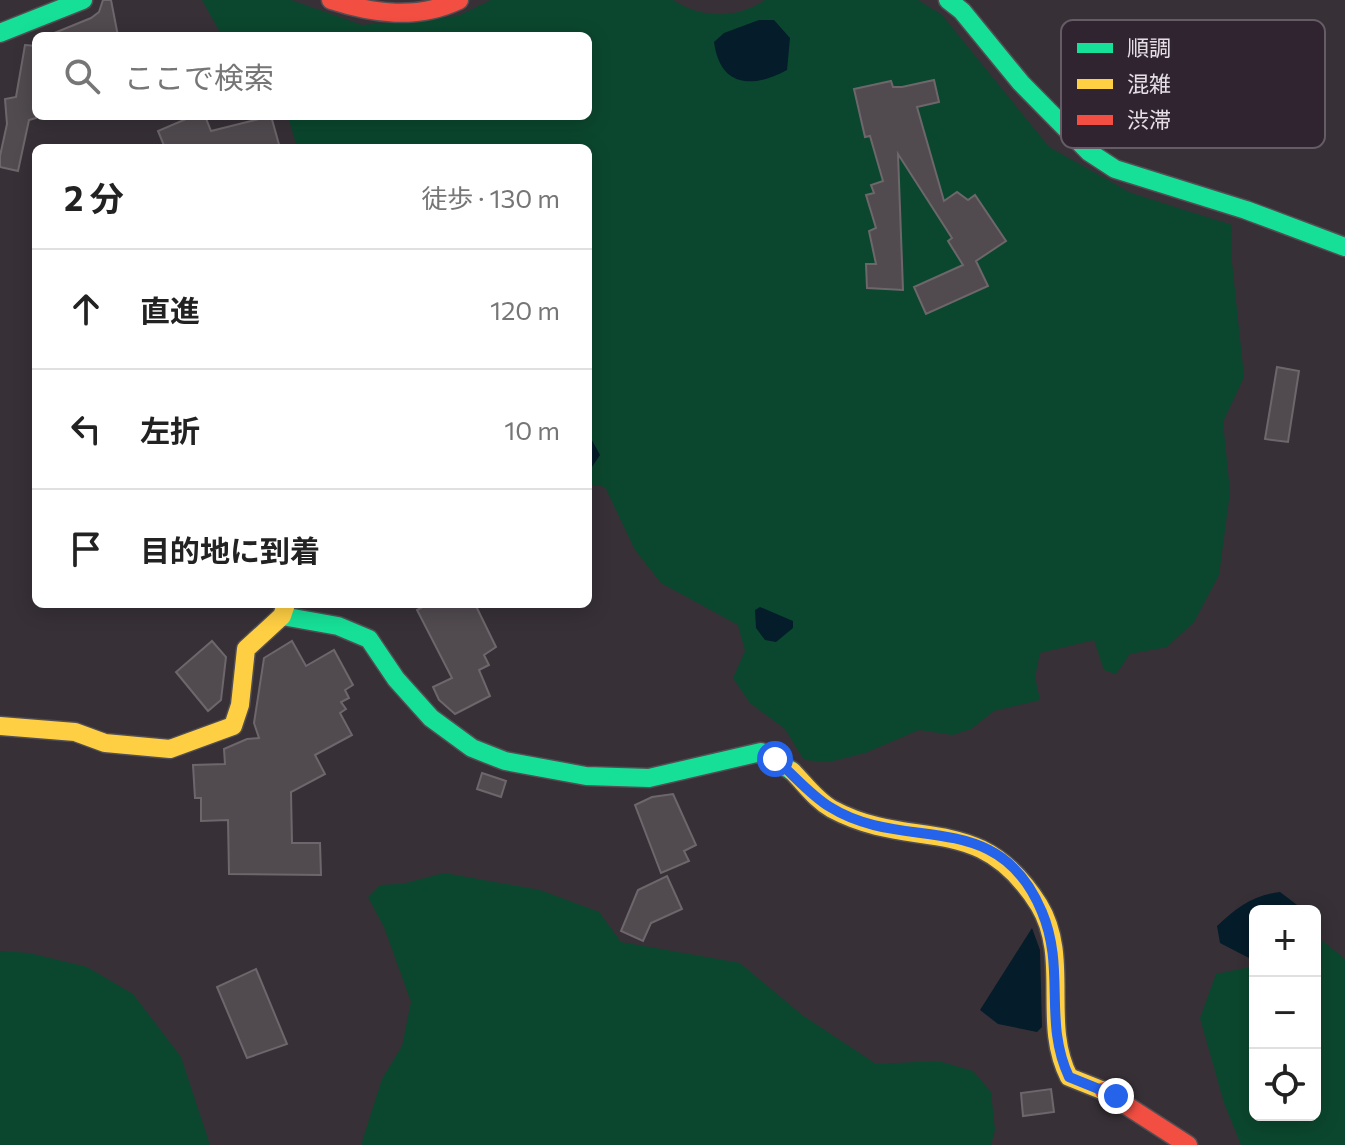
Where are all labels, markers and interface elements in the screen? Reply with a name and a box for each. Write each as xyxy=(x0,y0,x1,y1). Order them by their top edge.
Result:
legend xyxy=(1061,20,1325,148)
search box xyxy=(32,32,592,120)
text: 順調 xyxy=(1127,34,1171,61)
icon: search xyxy=(60,54,104,98)
text: ここで検索 xyxy=(124,58,274,95)
text: 混雑 xyxy=(1127,70,1171,97)
text: 渋滞 xyxy=(1127,106,1171,133)
text: 2 分 xyxy=(64,176,124,218)
text: 徒歩 · 130 m xyxy=(421,182,560,213)
icon: ahead xyxy=(64,287,108,331)
text: 直進 xyxy=(140,291,200,328)
text: 120 m xyxy=(490,294,560,325)
icon: left xyxy=(64,407,108,451)
text: 左折 xyxy=(140,411,200,448)
text: 10 m xyxy=(504,414,560,445)
icon: arrive xyxy=(64,527,108,571)
text: 目的地に到着 xyxy=(140,531,320,568)
route start xyxy=(757,741,793,777)
map controls xyxy=(1249,905,1321,1121)
button: + xyxy=(1249,905,1321,977)
button: − xyxy=(1249,977,1321,1049)
button: locate xyxy=(1249,1049,1321,1121)
route end xyxy=(1098,1078,1134,1114)

